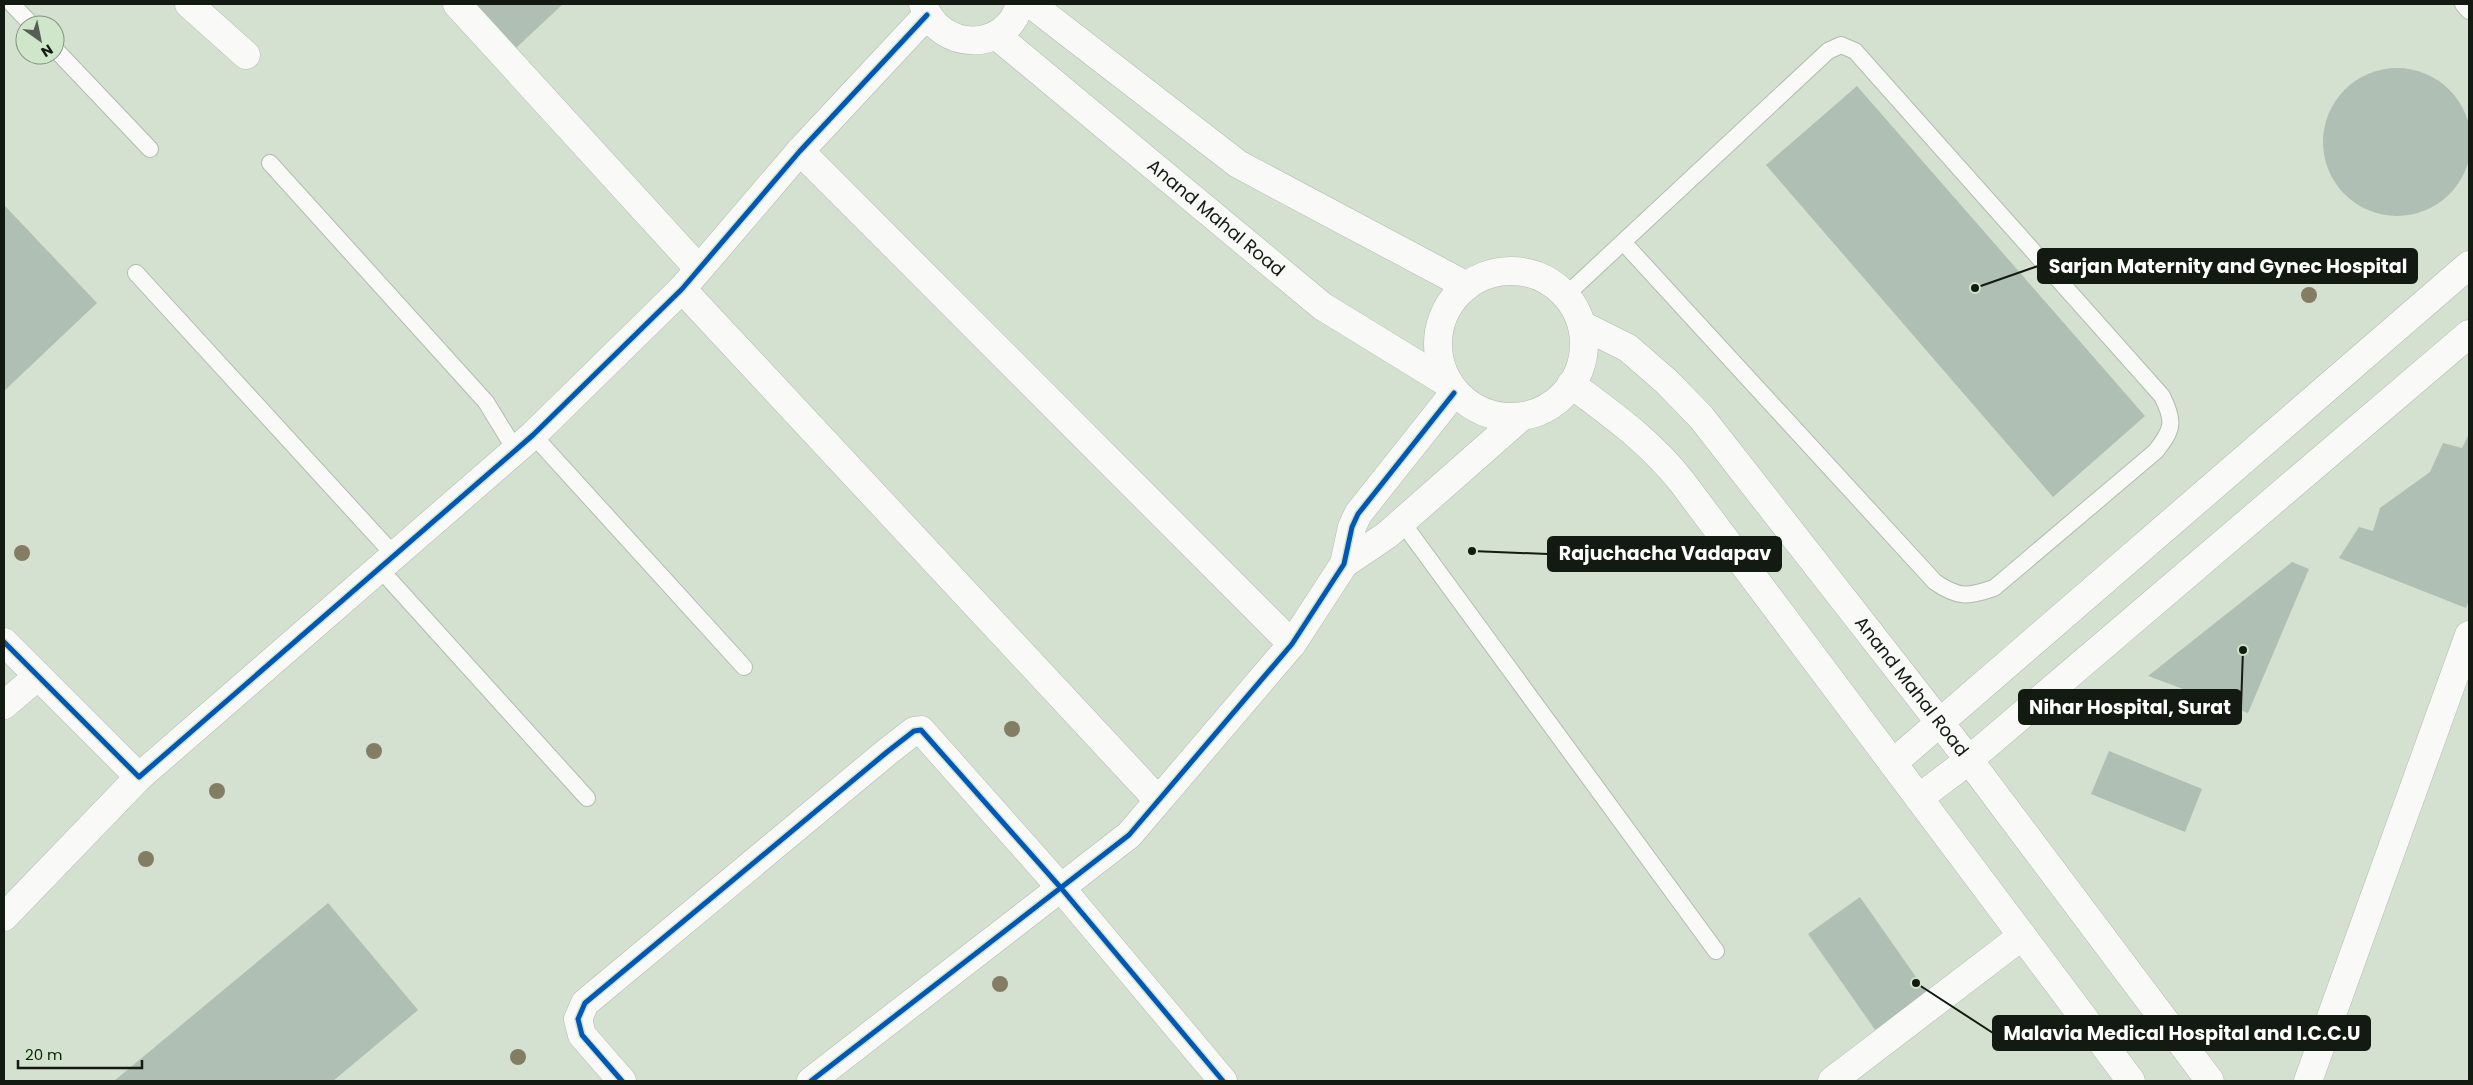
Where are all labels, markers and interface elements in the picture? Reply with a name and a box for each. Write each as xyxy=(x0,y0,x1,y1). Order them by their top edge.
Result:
north arrow xyxy=(15,15,65,65)
text: N xyxy=(37,40,57,62)
street label: Anand Mahal Road xyxy=(1142,153,1290,282)
callout: Sarjan Maternity and Gynec Hospital xyxy=(2038,249,2417,283)
text: Sarjan Maternity and Gynec Hospital xyxy=(2049,253,2407,280)
callout: Rajuchacha Vadapav xyxy=(1548,537,1781,571)
text: Rajuchacha Vadapav xyxy=(1559,540,1771,567)
street label: Anand Mahal Road xyxy=(1849,611,1975,762)
callout: Nihar Hospital, Surat xyxy=(2019,690,2241,724)
text: Nihar Hospital, Surat xyxy=(2029,694,2231,721)
callout: Malavia Medical Hospital and I.C.C.U xyxy=(1993,1016,2370,1050)
text: Malavia Medical Hospital and I.C.C.U xyxy=(2004,1020,2360,1047)
scale bar xyxy=(18,1038,141,1070)
text: 20 m xyxy=(25,1044,63,1065)

